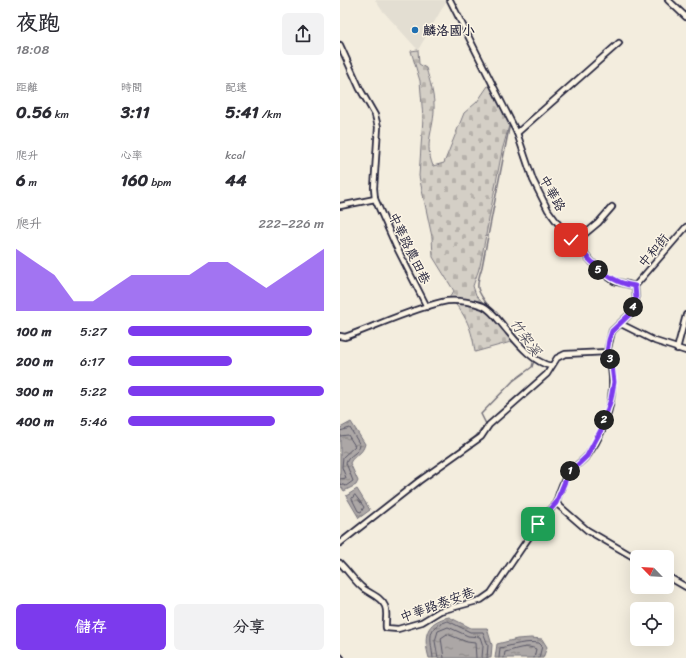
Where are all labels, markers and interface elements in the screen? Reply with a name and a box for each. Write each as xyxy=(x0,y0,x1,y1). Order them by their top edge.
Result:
text: 夜跑 xyxy=(16,3,60,42)
button: share xyxy=(282,13,324,55)
place label: 麟洛國小 xyxy=(423,19,475,42)
marker: 麟洛國小 xyxy=(410,25,420,35)
text: 18:08 xyxy=(16,38,49,61)
text: 距離 xyxy=(16,78,38,97)
text: 時間 xyxy=(121,78,143,97)
text: 配速 xyxy=(225,78,247,97)
text: 0.56 xyxy=(16,97,52,127)
text: 3:11 xyxy=(121,97,150,127)
text: 5:41 xyxy=(225,97,259,127)
text: km xyxy=(52,105,69,124)
text: /km xyxy=(259,105,281,124)
text: 爬升 xyxy=(16,146,38,165)
text: 心率 xyxy=(121,146,143,165)
text: kcal xyxy=(225,146,245,165)
text: 6 xyxy=(16,165,26,195)
text: 160 xyxy=(121,165,148,195)
text: 44 xyxy=(225,165,247,195)
street label: 中華路 xyxy=(533,171,572,216)
text: m xyxy=(26,173,37,192)
text: bpm xyxy=(148,173,172,192)
street label: 中華路農田巷 xyxy=(382,208,437,288)
text: 爬升 xyxy=(16,212,42,235)
text: 222–226 m xyxy=(258,212,324,235)
pin xyxy=(554,223,588,257)
street label: 中和街 xyxy=(632,228,675,273)
icon: check xyxy=(560,229,582,251)
pin: 5 xyxy=(588,260,608,280)
text: 5 xyxy=(595,260,601,279)
pin: 4 xyxy=(623,297,643,317)
text: 4 xyxy=(630,297,636,316)
water label: 竹架溪 xyxy=(503,313,548,362)
text: 100 m xyxy=(16,320,51,343)
text: 5:27 xyxy=(80,320,107,343)
pin: 3 xyxy=(600,349,620,369)
text: 3 xyxy=(607,349,613,368)
text: 200 m xyxy=(16,350,53,373)
text: 6:17 xyxy=(80,350,104,373)
text: 300 m xyxy=(16,380,53,403)
text: 5:22 xyxy=(80,380,107,403)
text: 400 m xyxy=(16,410,54,433)
text: 5:46 xyxy=(80,410,107,433)
pin: 2 xyxy=(594,410,614,430)
text: 2 xyxy=(601,410,607,429)
pin: 1 xyxy=(560,461,580,481)
text: 1 xyxy=(568,461,572,480)
pin xyxy=(521,507,555,541)
icon: arrive xyxy=(527,513,549,535)
north arrow xyxy=(630,550,674,594)
map controls xyxy=(630,550,674,646)
street label: 中華路泰安巷 xyxy=(397,580,478,629)
button: locate xyxy=(630,602,674,646)
button: 儲存 xyxy=(16,604,166,650)
button: 分享 xyxy=(174,604,324,650)

